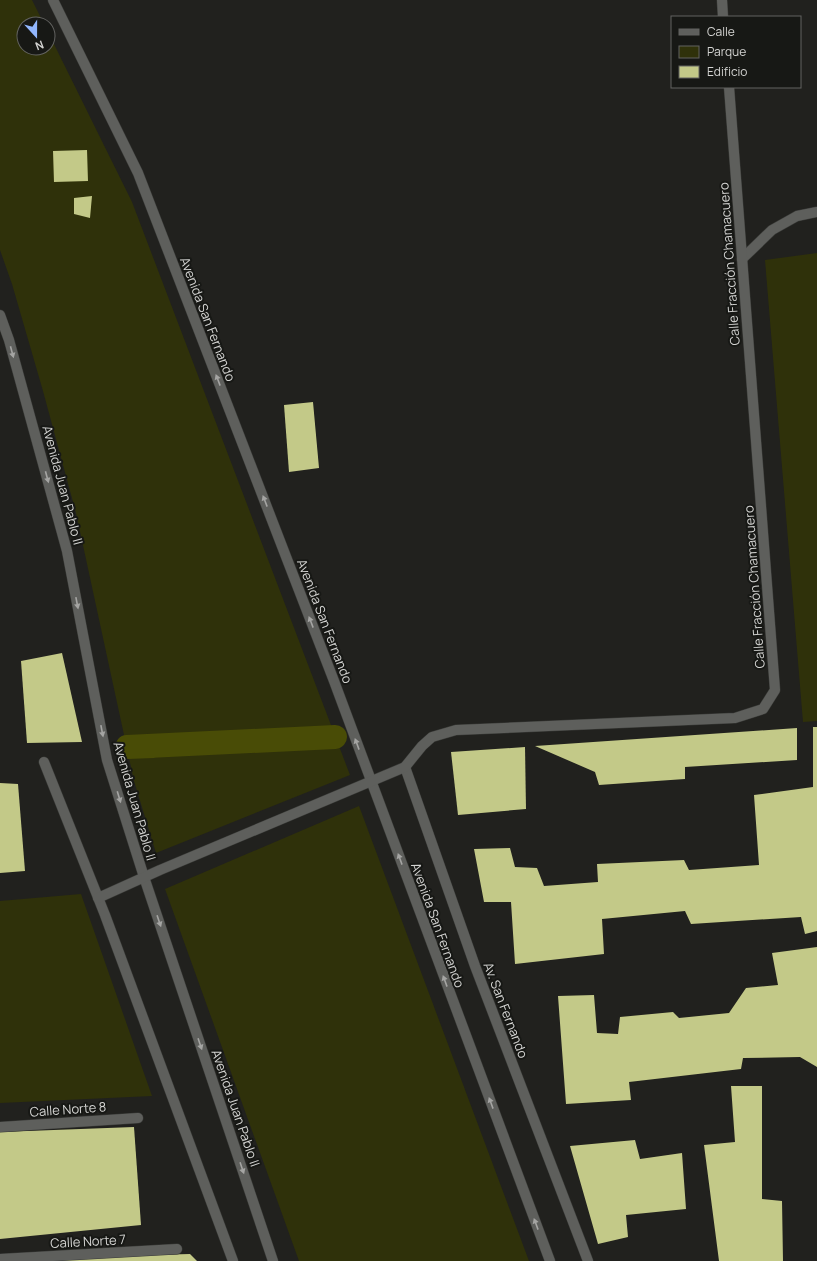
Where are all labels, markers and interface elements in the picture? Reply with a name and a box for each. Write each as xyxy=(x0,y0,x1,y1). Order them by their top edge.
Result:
north arrow xyxy=(16,16,56,56)
legend xyxy=(671,16,801,88)
text: Calle xyxy=(707,23,735,40)
text: N xyxy=(33,37,46,54)
text: Parque xyxy=(707,43,746,60)
text: Edificio xyxy=(707,63,747,80)
street label: Calle Fracción Chamacuero xyxy=(714,182,744,346)
street label: Avenida San Fernando xyxy=(176,254,240,384)
one-way arrow xyxy=(9,346,15,358)
one-way arrow xyxy=(214,373,220,385)
street label: Avenida Juan Pablo II xyxy=(38,423,88,547)
one-way arrow xyxy=(44,471,50,483)
one-way arrow xyxy=(261,494,267,506)
street label: Calle Fracción Chamacuero xyxy=(739,505,769,669)
street label: Avenida San Fernando xyxy=(293,556,357,686)
one-way arrow xyxy=(75,597,81,609)
one-way arrow xyxy=(308,616,314,628)
one-way arrow xyxy=(99,725,105,737)
one-way arrow xyxy=(354,738,360,750)
street label: Avenida Juan Pablo II xyxy=(109,739,161,863)
one-way arrow xyxy=(116,792,122,804)
one-way arrow xyxy=(396,853,402,865)
street label: Avenida San Fernando xyxy=(407,860,469,990)
one-way arrow xyxy=(156,916,162,928)
street label: Av. San Fernando xyxy=(479,959,533,1061)
one-way arrow xyxy=(442,974,448,986)
one-way arrow xyxy=(198,1039,204,1051)
street label: Avenida Juan Pablo II xyxy=(207,1047,265,1169)
one-way arrow xyxy=(487,1096,493,1108)
street label: Calle Norte 8 xyxy=(29,1097,107,1121)
one-way arrow xyxy=(239,1162,245,1174)
one-way arrow xyxy=(532,1218,538,1230)
street label: Calle Norte 7 xyxy=(50,1230,126,1252)

